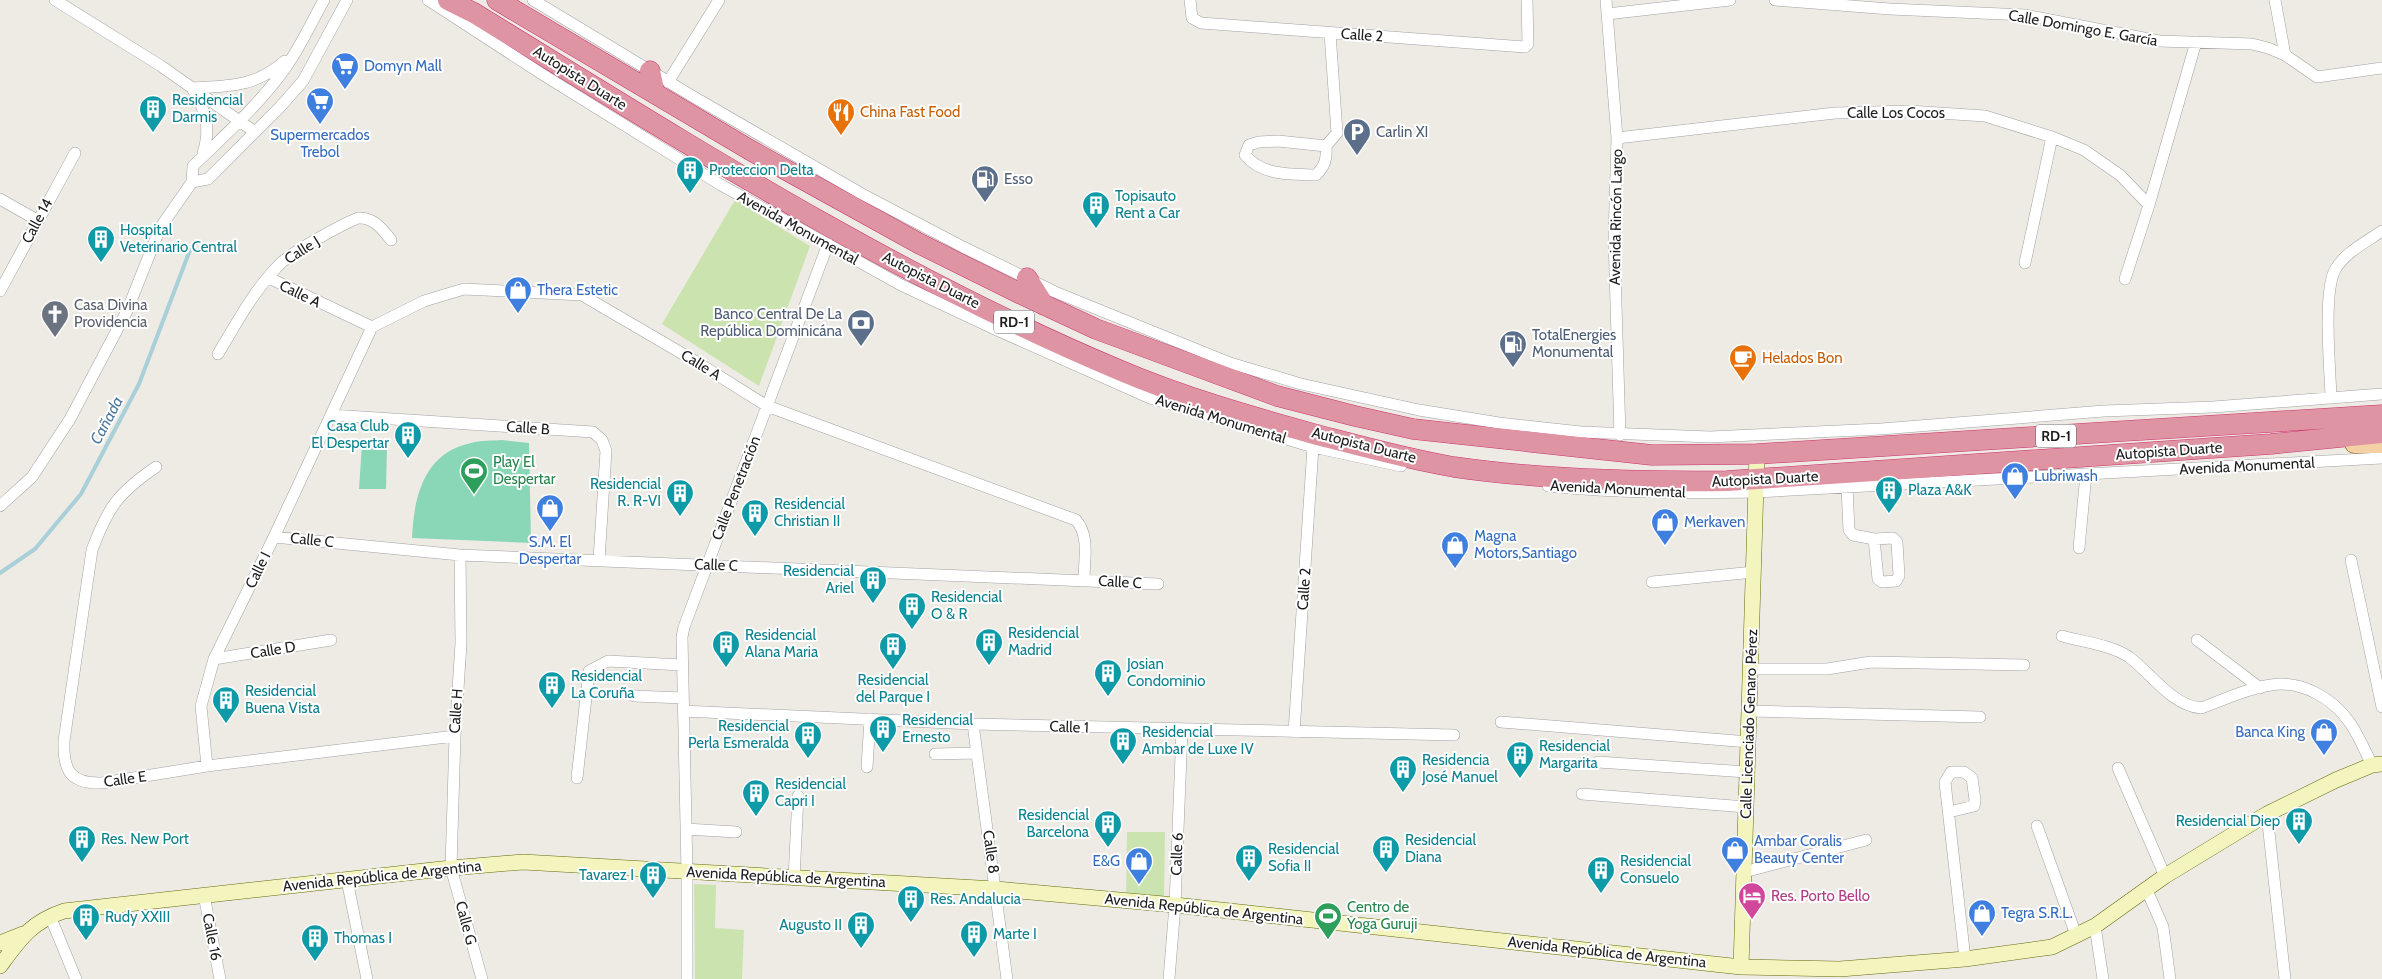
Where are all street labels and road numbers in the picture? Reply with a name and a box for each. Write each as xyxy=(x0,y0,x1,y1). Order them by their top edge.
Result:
street label: Calle Domingo E. García xyxy=(2007,6,2160,50)
street label: Calle 2 xyxy=(1340,25,1384,45)
street label: Autopista Duarte xyxy=(530,42,630,114)
street label: Calle Los Cocos xyxy=(1847,104,1945,122)
street label: Avenida Rincón Largo xyxy=(1606,149,1626,285)
street label: Avenida Monumental xyxy=(734,187,862,269)
street label: Calle 14 xyxy=(18,195,56,246)
street label: Calle J xyxy=(281,232,323,268)
street label: Autopista Duarte xyxy=(879,248,983,312)
street label: Calle A xyxy=(276,276,324,312)
road number: RD-1 xyxy=(994,311,1034,334)
street label: Calle A xyxy=(678,346,725,385)
street label: Avenida Monumental xyxy=(1154,391,1289,448)
street label: Calle B xyxy=(506,418,550,438)
street label: Autopista Duarte xyxy=(1310,423,1418,467)
road number: RD-1 xyxy=(2036,424,2076,448)
street label: Calle Penetración xyxy=(708,433,764,543)
street label: Autopista Duarte xyxy=(2115,438,2223,464)
street label: Avenida Monumental xyxy=(2179,453,2316,479)
street label: Autopista Duarte xyxy=(1711,467,1819,491)
street label: Avenida Monumental xyxy=(1550,476,1687,502)
street label: Calle C xyxy=(289,529,335,551)
street label: Calle I xyxy=(242,549,274,591)
street label: Calle C xyxy=(694,555,738,575)
street label: Calle 2 xyxy=(1294,567,1314,611)
street label: Calle C xyxy=(1098,572,1142,592)
street label: Calle Licenciado Genaro Pérez xyxy=(1737,629,1761,819)
street label: Calle D xyxy=(249,638,297,662)
street label: Calle H xyxy=(445,688,467,734)
street label: Calle 1 xyxy=(1049,717,1089,737)
street label: Calle E xyxy=(103,767,147,791)
street label: Calle 8 xyxy=(979,829,1003,875)
street label: Calle 6 xyxy=(1167,832,1187,876)
street label: Avenida República de Argentina xyxy=(282,857,483,895)
street label: Avenida República de Argentina xyxy=(686,863,887,891)
street label: Avenida República de Argentina xyxy=(1104,890,1305,928)
street label: Calle G xyxy=(452,899,480,947)
street label: Calle 16 xyxy=(199,912,225,962)
street label: Avenida República de Argentina xyxy=(1507,933,1708,971)

